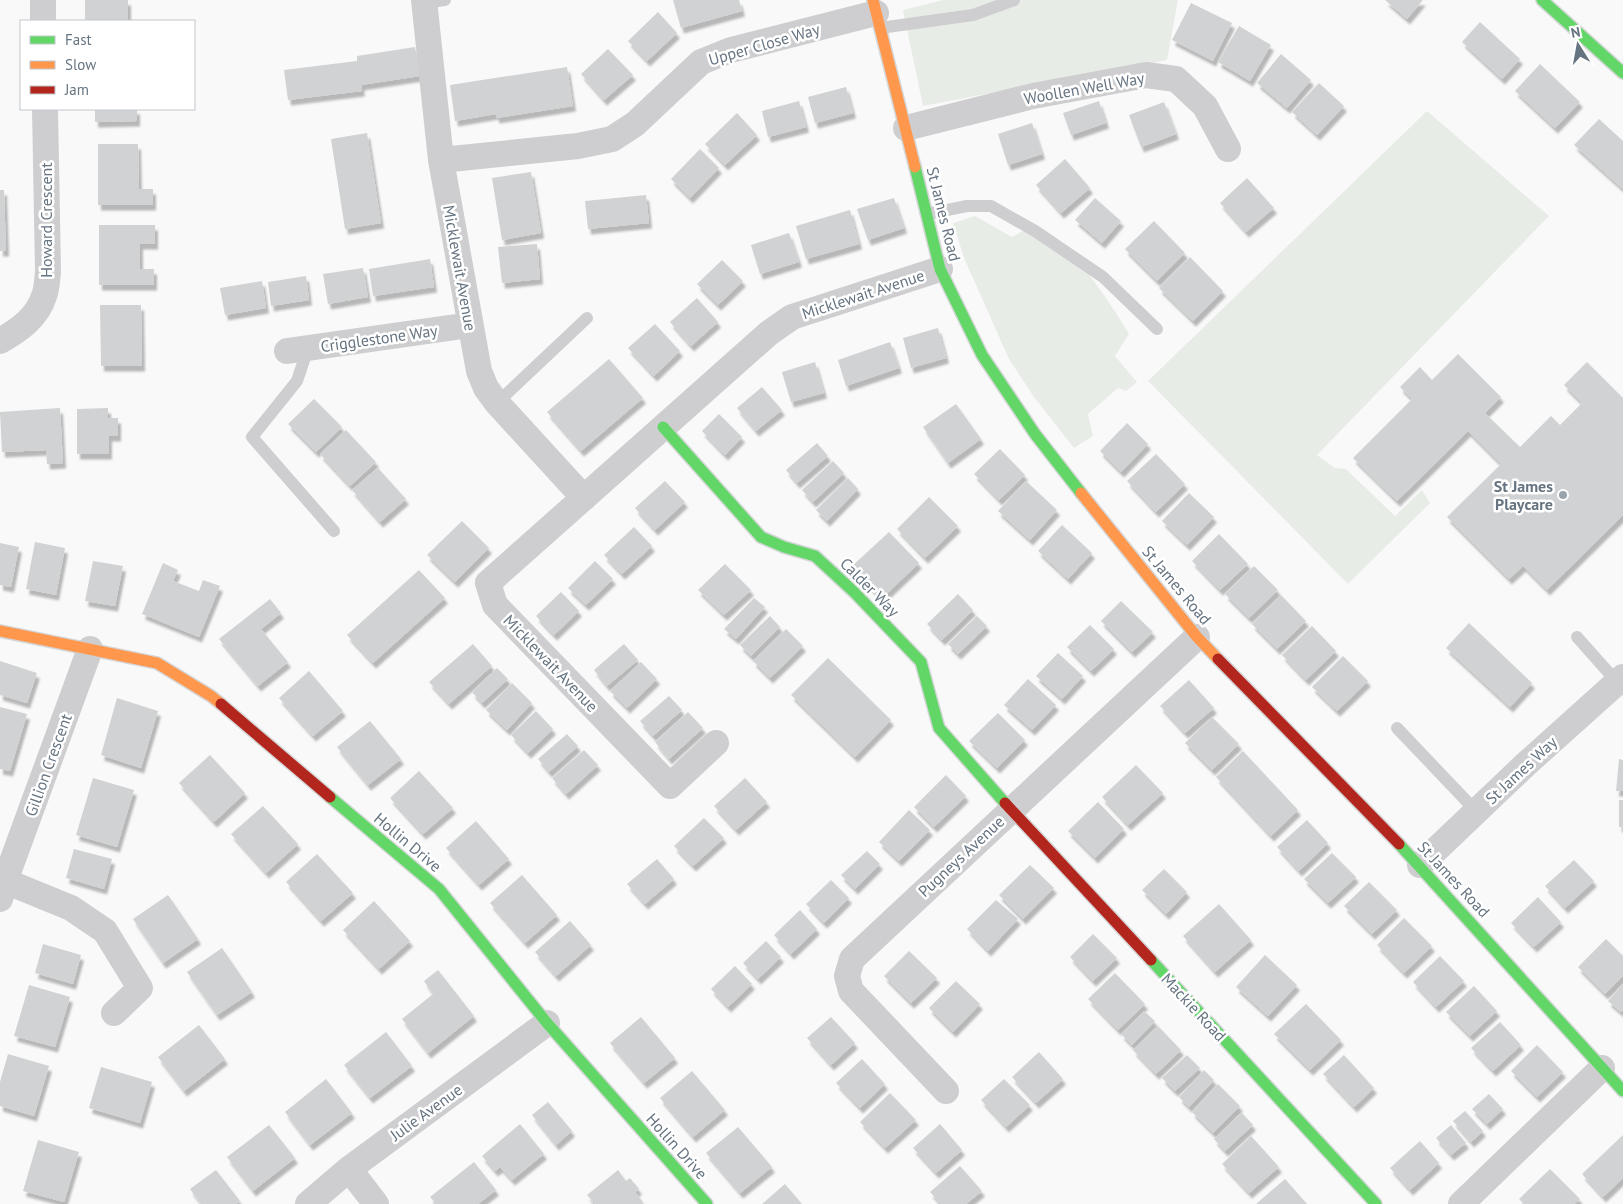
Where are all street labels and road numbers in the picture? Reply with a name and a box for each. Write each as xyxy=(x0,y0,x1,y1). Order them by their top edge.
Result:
street label: Upper Close Way xyxy=(706,18,822,69)
street label: Woollen Well Way xyxy=(1022,67,1146,108)
street label: Howard Crescent xyxy=(36,162,56,278)
street label: St James Road xyxy=(923,165,965,263)
street label: Micklewait Avenue xyxy=(439,203,481,333)
street label: Micklewait Avenue xyxy=(799,265,927,323)
street label: Crigglestone Way xyxy=(319,320,439,356)
street label: St James Road xyxy=(1138,541,1216,629)
street label: Calder Way xyxy=(836,553,904,621)
street label: Micklewait Avenue xyxy=(499,610,603,716)
street label: Gillion Crescent xyxy=(20,710,76,819)
street label: St James Way xyxy=(1481,731,1561,808)
street label: Hollin Drive xyxy=(370,808,446,876)
street label: Pugneys Avenue xyxy=(914,811,1008,901)
street label: St James Road xyxy=(1414,837,1494,921)
street label: Mackie Road xyxy=(1157,969,1231,1045)
street label: Julie Avenue xyxy=(385,1079,466,1145)
street label: Hollin Drive xyxy=(642,1109,712,1183)

